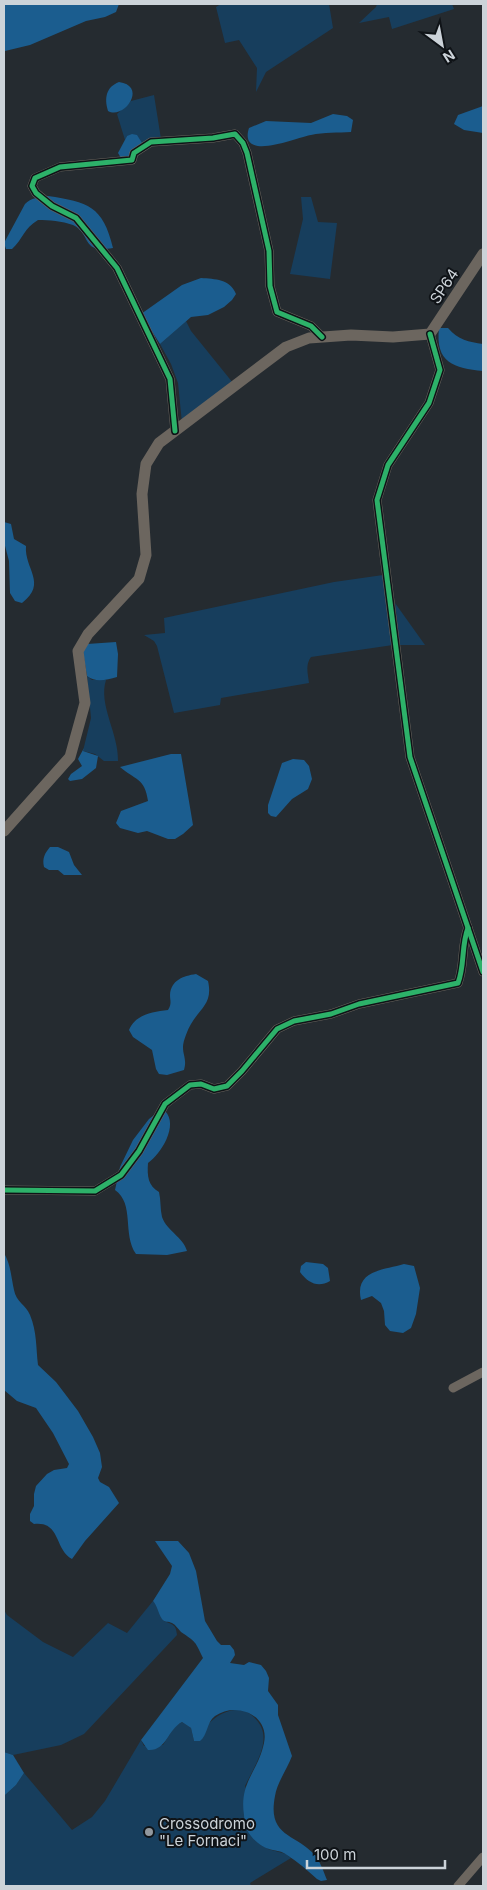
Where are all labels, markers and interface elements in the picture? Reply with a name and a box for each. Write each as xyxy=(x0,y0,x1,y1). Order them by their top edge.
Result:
north arrow xyxy=(417,20,467,70)
text: N xyxy=(440,46,458,66)
street label: SP64 xyxy=(425,265,463,307)
place label: Crossodromo "Le Fornaci" xyxy=(159,1814,255,1850)
marker: Crossodromo "Le Fornaci" xyxy=(143,1826,155,1838)
scale bar xyxy=(307,1838,444,1870)
text: 100 m xyxy=(314,1845,356,1864)

